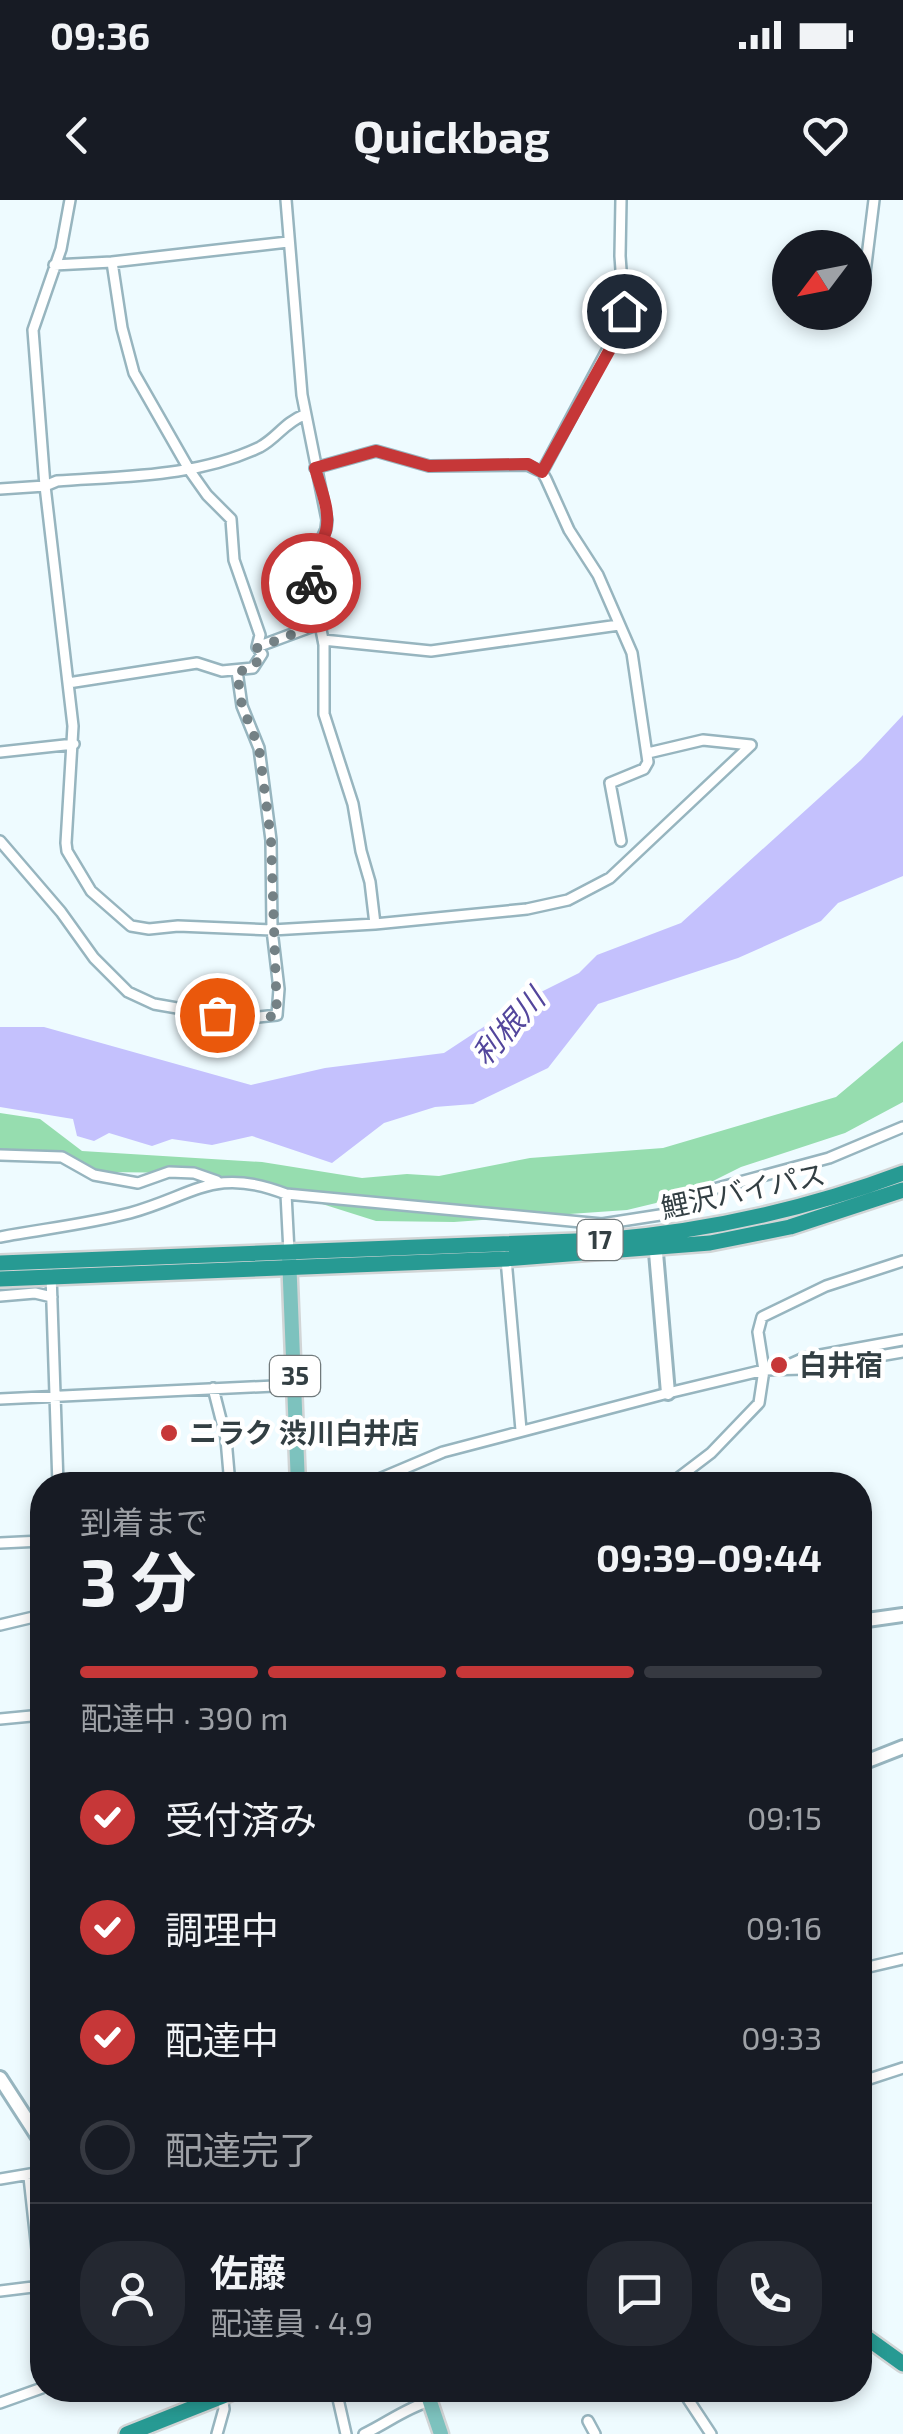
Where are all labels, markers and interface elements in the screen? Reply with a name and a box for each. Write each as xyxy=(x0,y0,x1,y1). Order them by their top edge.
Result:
text: 09:36 xyxy=(50,12,150,58)
icon: back xyxy=(50,108,105,163)
text: Quickbag xyxy=(353,108,550,162)
icon: heart xyxy=(798,108,853,163)
north arrow xyxy=(772,230,872,330)
map controls xyxy=(772,230,872,330)
pin xyxy=(582,269,667,354)
icon: home xyxy=(597,284,652,339)
courier xyxy=(261,533,361,633)
icon: bike xyxy=(284,556,339,611)
pin xyxy=(175,973,260,1058)
water label: 利根川 xyxy=(464,978,553,1071)
icon: bag xyxy=(190,988,245,1043)
street label: 鯉沢バイパス xyxy=(657,1156,828,1224)
road number: 17 xyxy=(578,1220,622,1260)
place label: 白井宿 xyxy=(799,1347,883,1381)
marker: 白井宿 xyxy=(768,1354,790,1376)
road number: 35 xyxy=(270,1356,320,1396)
place label: ニラク 渋川白井店 xyxy=(189,1415,419,1449)
marker: ニラク 渋川白井店 xyxy=(158,1422,180,1444)
text: 到着まで xyxy=(80,1502,208,1540)
text: 09:39–09:44 xyxy=(596,1534,822,1580)
text: 3 分 xyxy=(80,1541,196,1619)
text: 配達中 · 390 m xyxy=(80,1698,288,1736)
icon: check xyxy=(80,1790,135,1845)
text: 受付済み xyxy=(165,1796,317,1842)
text: 09:15 xyxy=(747,1798,822,1836)
icon: check xyxy=(80,1900,135,1955)
text: 調理中 xyxy=(165,1906,279,1952)
text: 09:16 xyxy=(746,1908,822,1946)
icon: check xyxy=(80,2010,135,2065)
text: 配達中 xyxy=(165,2016,279,2062)
text: 09:33 xyxy=(741,2018,822,2056)
text: 配達完了 xyxy=(165,2126,317,2172)
button: person xyxy=(80,2241,185,2346)
button: chat xyxy=(587,2241,692,2346)
button: phone xyxy=(717,2241,822,2346)
text: 佐藤 xyxy=(210,2249,286,2295)
text: 配達員 · 4.9 xyxy=(210,2303,373,2341)

